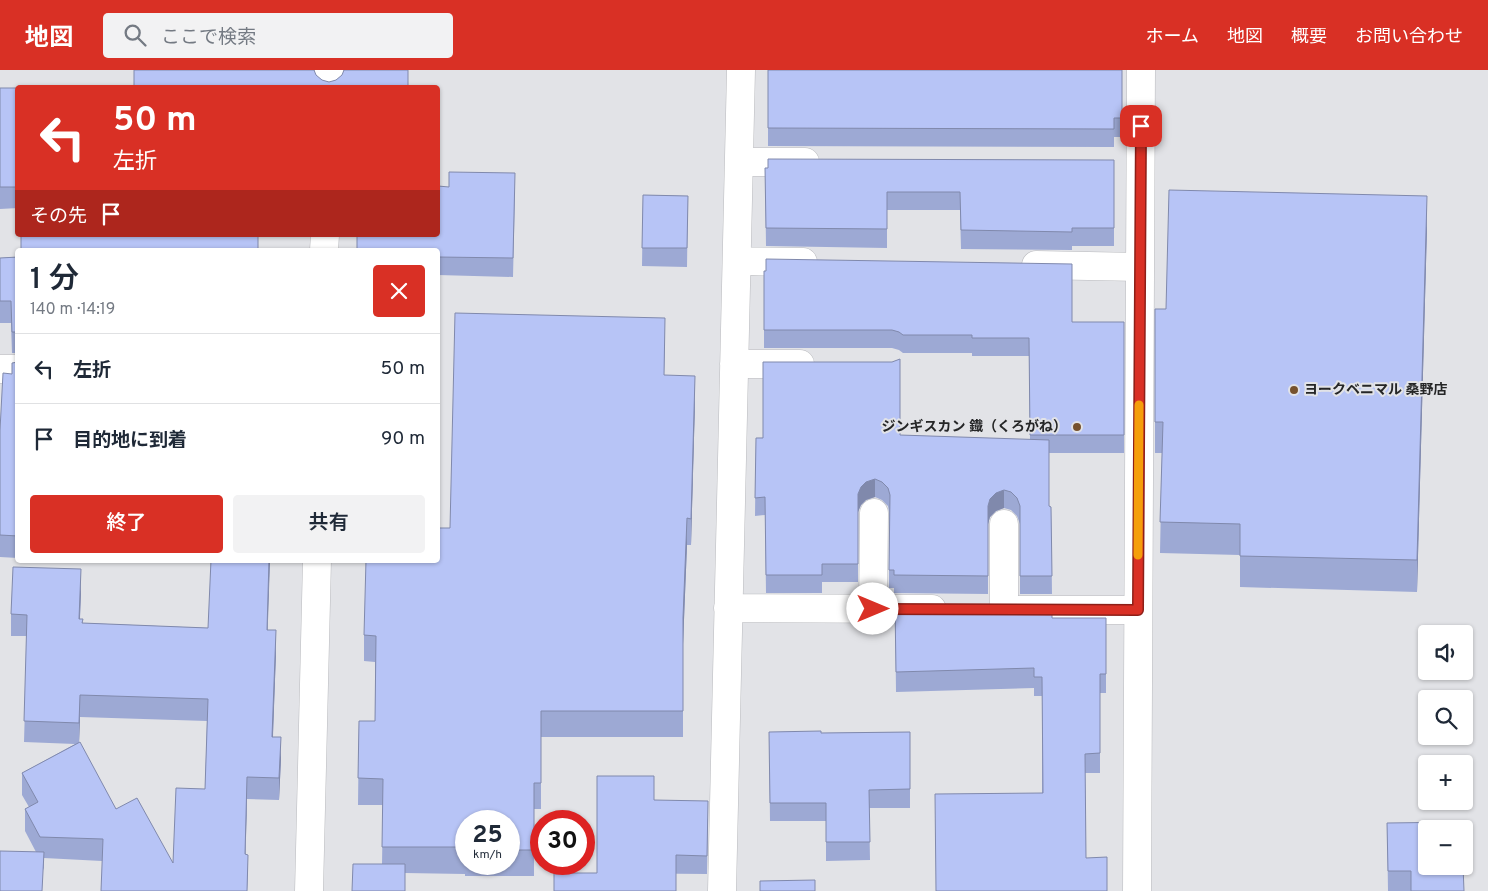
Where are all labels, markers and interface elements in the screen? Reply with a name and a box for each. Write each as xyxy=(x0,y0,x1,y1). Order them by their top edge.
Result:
search box xyxy=(103,13,453,58)
icon: search xyxy=(121,21,149,49)
text: 地図 xyxy=(25,24,73,54)
text: ここで検索 xyxy=(161,26,256,50)
text: ホーム xyxy=(1146,26,1199,49)
text: 地図 xyxy=(1227,26,1263,49)
text: 概要 xyxy=(1291,26,1327,49)
text: お問い合わせ xyxy=(1355,26,1463,49)
text: 50 m xyxy=(113,99,197,143)
icon: left xyxy=(30,105,95,170)
pin xyxy=(1120,105,1162,147)
icon: arrive xyxy=(1127,112,1155,140)
text: 左折 xyxy=(113,149,157,176)
icon: arrive xyxy=(97,200,125,228)
text: その先 xyxy=(30,205,87,229)
text: 1 分 xyxy=(30,262,79,299)
button: close xyxy=(373,265,425,317)
text: 140 m · 14:19 xyxy=(30,300,115,320)
icon: left xyxy=(30,355,58,383)
text: 50 m xyxy=(380,357,425,381)
text: 左折 xyxy=(73,359,111,383)
place label: ヨークベニマル 桑野店 xyxy=(1304,382,1448,399)
marker: ヨークベニマル 桑野店 xyxy=(1288,384,1300,396)
place label: ジンギスカン 鐡（くろがね） xyxy=(882,418,1067,436)
marker: ジンギスカン 鐡（くろがね） xyxy=(1071,421,1083,433)
icon: arrive xyxy=(30,425,58,453)
text: 90 m xyxy=(381,427,425,451)
text: 目的地に到着 xyxy=(73,429,187,453)
button: 終了 xyxy=(30,495,223,553)
button: 共有 xyxy=(233,495,425,553)
position arrow xyxy=(846,582,898,634)
map controls xyxy=(1418,625,1473,875)
button: sound xyxy=(1418,625,1473,680)
button: search xyxy=(1418,690,1473,745)
button: + xyxy=(1418,755,1473,810)
speed limit sign: 30 xyxy=(530,810,595,875)
text: 25 xyxy=(472,820,503,852)
button: − xyxy=(1418,820,1473,875)
text: km/h xyxy=(473,847,502,863)

